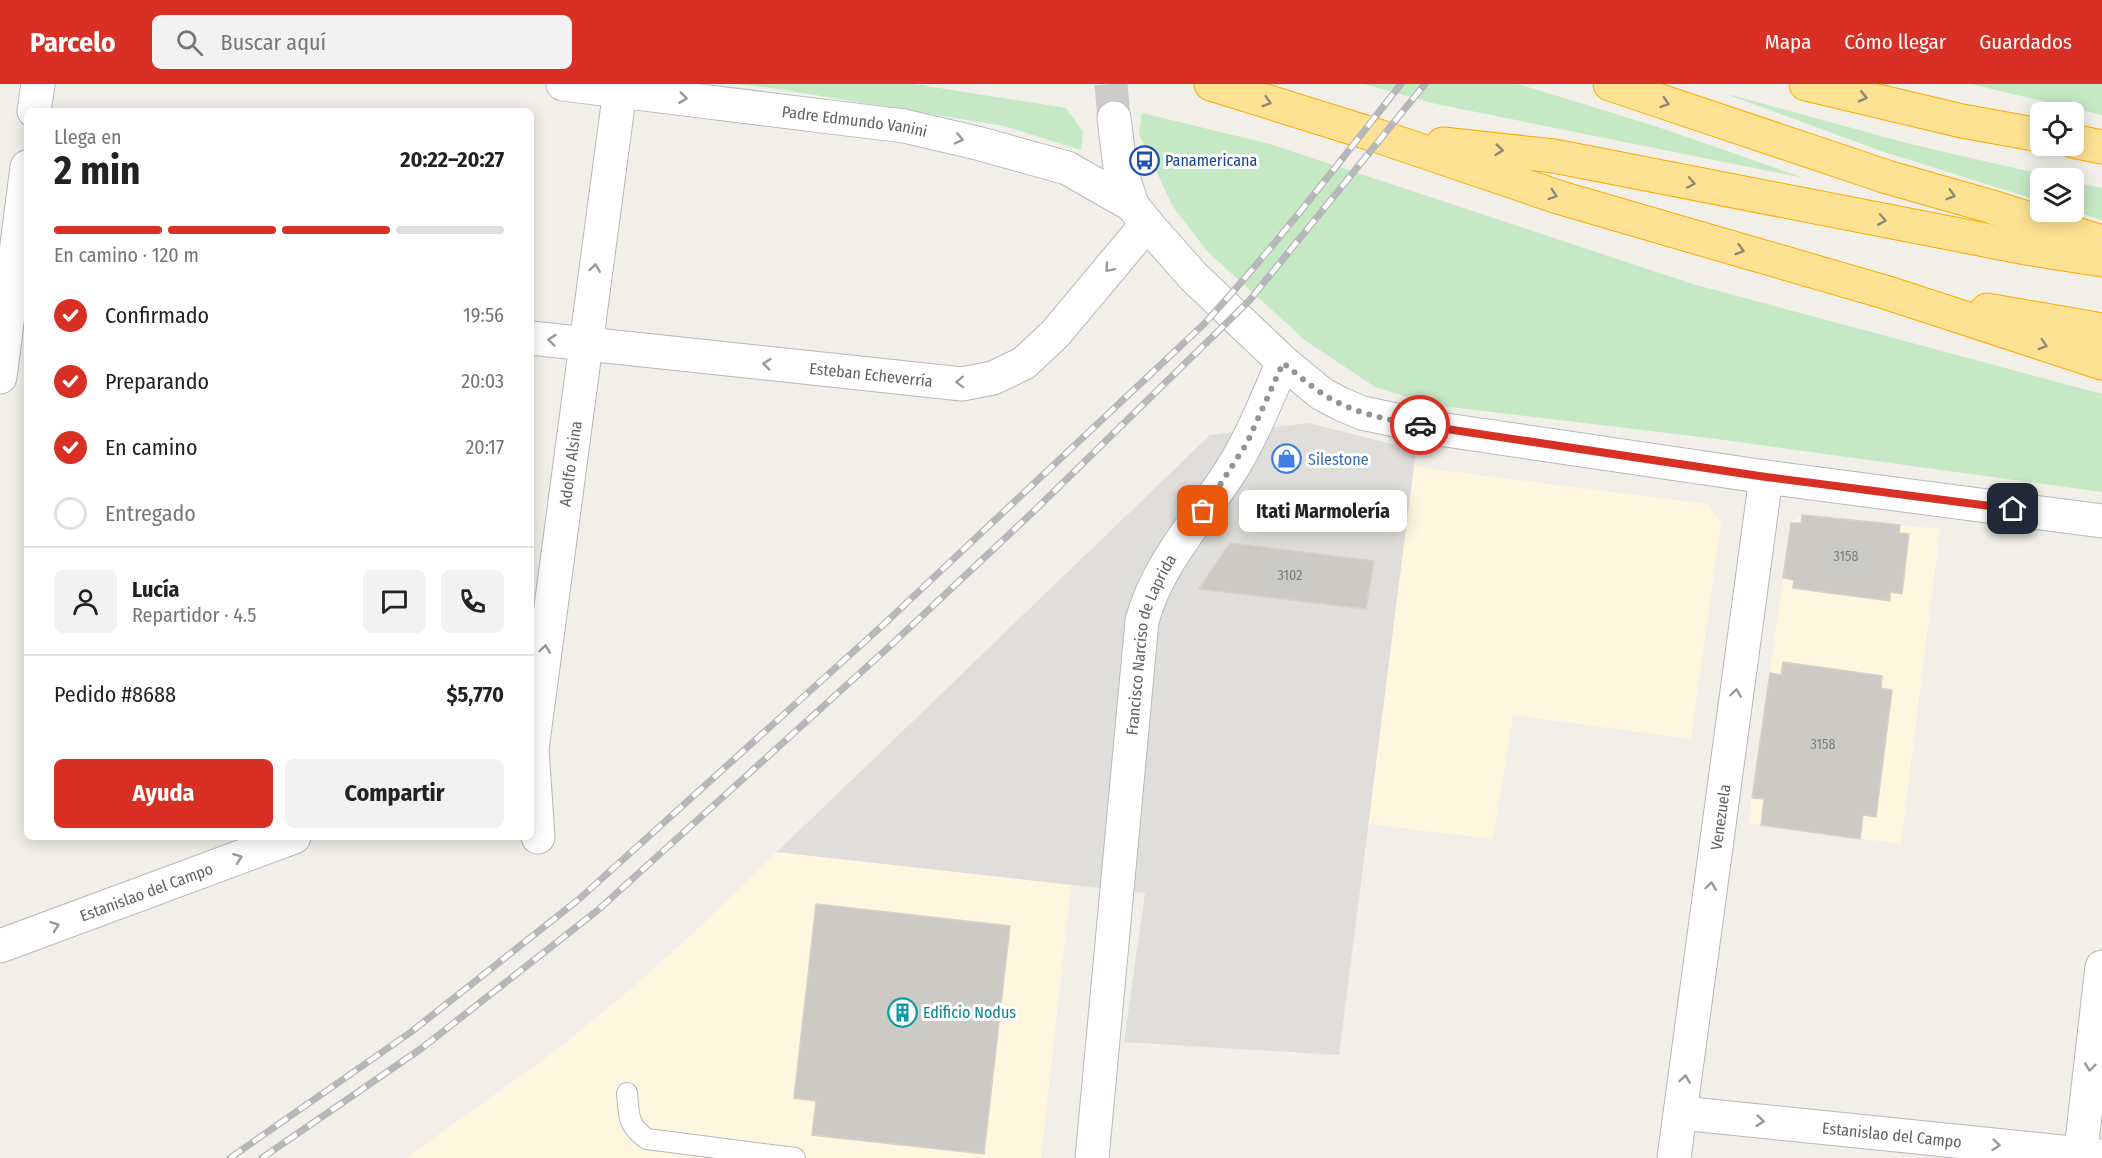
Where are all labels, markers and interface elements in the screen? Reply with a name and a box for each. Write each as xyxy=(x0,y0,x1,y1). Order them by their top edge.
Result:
search box xyxy=(152,15,572,69)
text: Parcelo xyxy=(30,26,116,59)
icon: search xyxy=(173,26,206,59)
text: Buscar aquí xyxy=(221,29,326,56)
text: Mapa xyxy=(1765,29,1811,55)
text: Cómo llegar xyxy=(1844,29,1946,55)
text: Guardados xyxy=(1979,29,2072,55)
one-way arrow xyxy=(1858,90,1868,103)
one-way arrow xyxy=(679,91,688,103)
one-way arrow xyxy=(1261,94,1272,107)
one-way arrow xyxy=(1659,95,1670,108)
street label: Padre Edmundo Vanini xyxy=(781,102,929,141)
map controls xyxy=(2030,102,2084,222)
button: locate xyxy=(2030,102,2084,156)
text: Llega en xyxy=(54,125,122,149)
one-way arrow xyxy=(954,132,964,145)
one-way arrow xyxy=(1494,143,1504,156)
bus stop icon: Panamericana xyxy=(1128,144,1160,176)
text: 20:22–20:27 xyxy=(400,146,504,173)
text: 2 min xyxy=(54,148,140,194)
place label: Panamericana xyxy=(1165,151,1257,170)
button: layers xyxy=(2030,168,2084,222)
one-way arrow xyxy=(1686,176,1696,189)
one-way arrow xyxy=(1547,188,1558,201)
one-way arrow xyxy=(1945,188,1956,200)
one-way arrow xyxy=(1877,213,1887,226)
text: En camino · 120 m xyxy=(54,243,199,267)
one-way arrow xyxy=(1734,243,1745,255)
one-way arrow xyxy=(1106,261,1117,272)
one-way arrow xyxy=(589,264,601,273)
icon: check xyxy=(54,299,87,332)
text: Confirmado xyxy=(105,302,209,329)
text: 19:56 xyxy=(463,303,504,327)
one-way arrow xyxy=(547,334,556,347)
one-way arrow xyxy=(2037,337,2048,350)
one-way arrow xyxy=(762,358,771,370)
street label: Esteban Echeverría xyxy=(808,359,934,391)
icon: check xyxy=(54,365,87,398)
text: Preparando xyxy=(105,368,209,395)
text: 20:03 xyxy=(461,369,504,393)
one-way arrow xyxy=(956,376,965,389)
courier xyxy=(1390,395,1450,455)
icon: car xyxy=(1404,409,1437,442)
street label: Adolfo Alsina xyxy=(555,420,586,508)
icon: check xyxy=(54,431,87,464)
text: En camino xyxy=(105,434,197,461)
text: 20:17 xyxy=(465,435,504,459)
shop icon: Silestone xyxy=(1271,443,1303,475)
place label: Silestone xyxy=(1308,450,1369,469)
pin xyxy=(1987,483,2038,534)
pin xyxy=(1177,485,1228,536)
callout: Itati Marmolería xyxy=(1239,490,1407,532)
icon: home xyxy=(1996,492,2029,525)
icon: bag xyxy=(1186,494,1219,527)
text: Itati Marmolería xyxy=(1256,499,1390,523)
text: Entregado xyxy=(105,500,196,527)
house number: 3158 xyxy=(1834,548,1858,565)
street label: Francisco Narciso de Laprida xyxy=(1122,551,1180,736)
house number: 3102 xyxy=(1278,567,1302,584)
button: person xyxy=(54,570,117,633)
button: chat xyxy=(363,570,426,633)
button: phone xyxy=(441,570,504,633)
text: Lucía xyxy=(132,576,180,603)
text: Repartidor · 4.5 xyxy=(132,603,256,627)
one-way arrow xyxy=(538,644,550,654)
text: Pedido #8688 xyxy=(54,681,176,708)
text: $5,770 xyxy=(447,681,504,708)
one-way arrow xyxy=(1730,688,1742,697)
house number: 3158 xyxy=(1811,736,1835,753)
button: Ayuda xyxy=(54,759,273,828)
button: Compartir xyxy=(285,759,504,828)
street label: Venezuela xyxy=(1707,783,1734,851)
one-way arrow xyxy=(231,853,242,865)
street label: Estanislao del Campo xyxy=(77,859,216,926)
one-way arrow xyxy=(1704,881,1716,891)
one-way arrow xyxy=(49,921,60,933)
building icon: Edificio Nodus xyxy=(886,996,918,1028)
place label: Edificio Nodus xyxy=(923,1003,1016,1022)
one-way arrow xyxy=(2084,1063,2097,1072)
one-way arrow xyxy=(1679,1075,1691,1084)
one-way arrow xyxy=(1755,1114,1764,1127)
street label: Estanislao del Campo xyxy=(1821,1118,1963,1152)
one-way arrow xyxy=(1991,1138,2000,1151)

